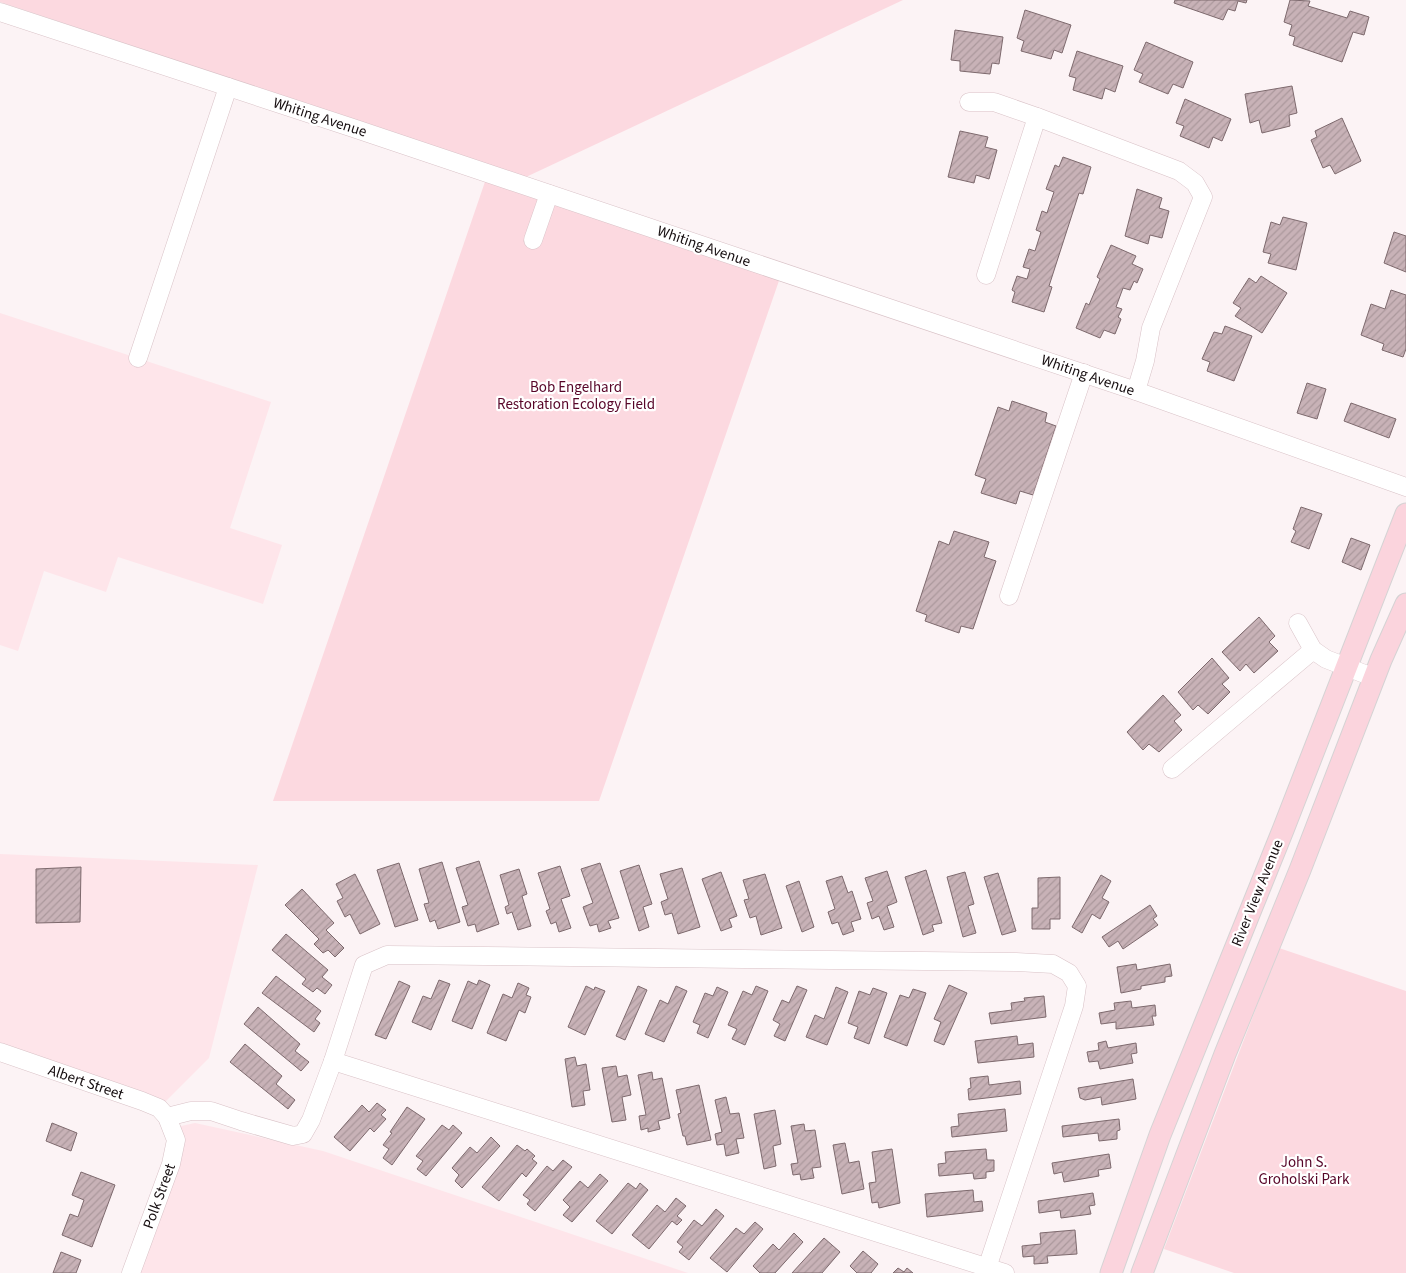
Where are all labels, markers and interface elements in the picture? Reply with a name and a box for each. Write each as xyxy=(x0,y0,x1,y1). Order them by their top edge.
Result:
street label: Whiting Avenue xyxy=(270,92,369,143)
street label: Whiting Avenue xyxy=(654,221,753,272)
street label: Whiting Avenue xyxy=(1038,350,1137,401)
park label: Bob Engelhard Restoration Ecology Field xyxy=(497,377,655,415)
street label: River View Avenue xyxy=(1226,837,1289,950)
street label: Albert Street xyxy=(45,1060,126,1105)
park label: John S. Groholski Park xyxy=(1259,1152,1350,1190)
street label: Polk Street xyxy=(138,1161,181,1232)

